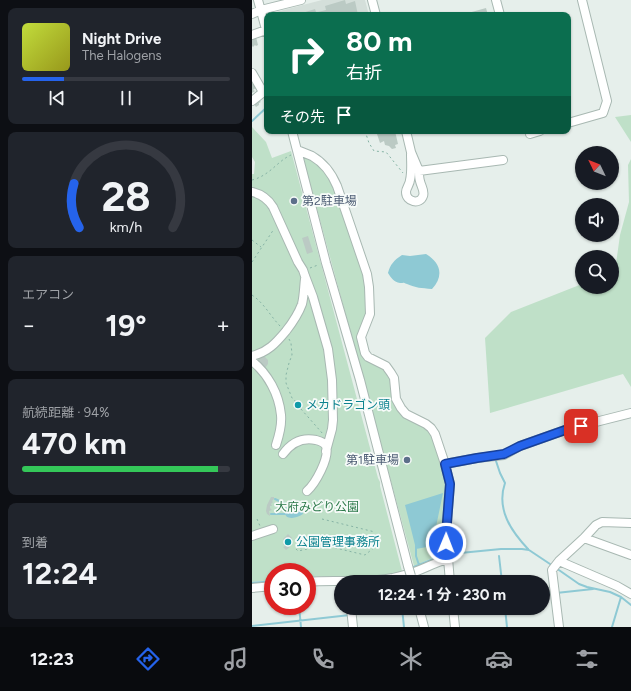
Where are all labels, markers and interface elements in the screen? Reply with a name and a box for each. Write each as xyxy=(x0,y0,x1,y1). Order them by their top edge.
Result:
text: 80 m xyxy=(346,24,412,58)
icon: right xyxy=(280,28,332,80)
text: Night Drive xyxy=(82,30,161,48)
text: The Halogens xyxy=(82,48,162,63)
text: 右折 xyxy=(346,62,382,84)
icon: previous xyxy=(46,87,68,109)
icon: pause xyxy=(115,87,137,109)
icon: next xyxy=(184,87,206,109)
icon: arrive xyxy=(333,104,355,126)
text: その先 xyxy=(280,108,325,126)
north arrow xyxy=(575,146,619,190)
map controls xyxy=(575,146,619,294)
text: 28 xyxy=(101,170,151,220)
place label: 第2駐車場 xyxy=(302,194,357,208)
marker: 第2駐車場 xyxy=(289,196,299,206)
button: sound xyxy=(575,198,619,242)
text: km/h xyxy=(110,217,142,235)
button: search xyxy=(575,250,619,294)
text: エアコン xyxy=(22,287,74,302)
text: 19° xyxy=(105,307,147,344)
text: − xyxy=(22,312,36,339)
text: + xyxy=(216,312,230,339)
place label: メカドラゴン頭 xyxy=(306,398,390,412)
marker: メカドラゴン頭 xyxy=(293,400,303,410)
text: 航続距離 · 94% xyxy=(22,405,109,420)
pin xyxy=(564,409,598,443)
icon: arrive xyxy=(570,415,592,437)
text: 470 km xyxy=(22,425,127,462)
place label: 第1駐車場 xyxy=(346,453,399,467)
marker: 第1駐車場 xyxy=(402,455,412,465)
park label: 大府みどり公園 xyxy=(275,500,359,514)
position arrow xyxy=(425,522,467,564)
text: 到着 xyxy=(22,535,48,550)
place label: 公園管理事務所 xyxy=(296,535,380,549)
marker: 公園管理事務所 xyxy=(283,537,293,547)
text: 12:24 xyxy=(22,555,97,592)
speed limit sign: 30 xyxy=(264,563,316,615)
text: 12:24 · 1 分 · 230 m xyxy=(378,586,506,604)
icon: directions xyxy=(134,645,162,673)
icon: music xyxy=(222,645,250,673)
icon: phone xyxy=(309,645,337,673)
icon: climate xyxy=(397,645,425,673)
icon: car xyxy=(485,645,513,673)
icon: filters xyxy=(573,645,601,673)
text: 12:23 xyxy=(30,648,74,670)

